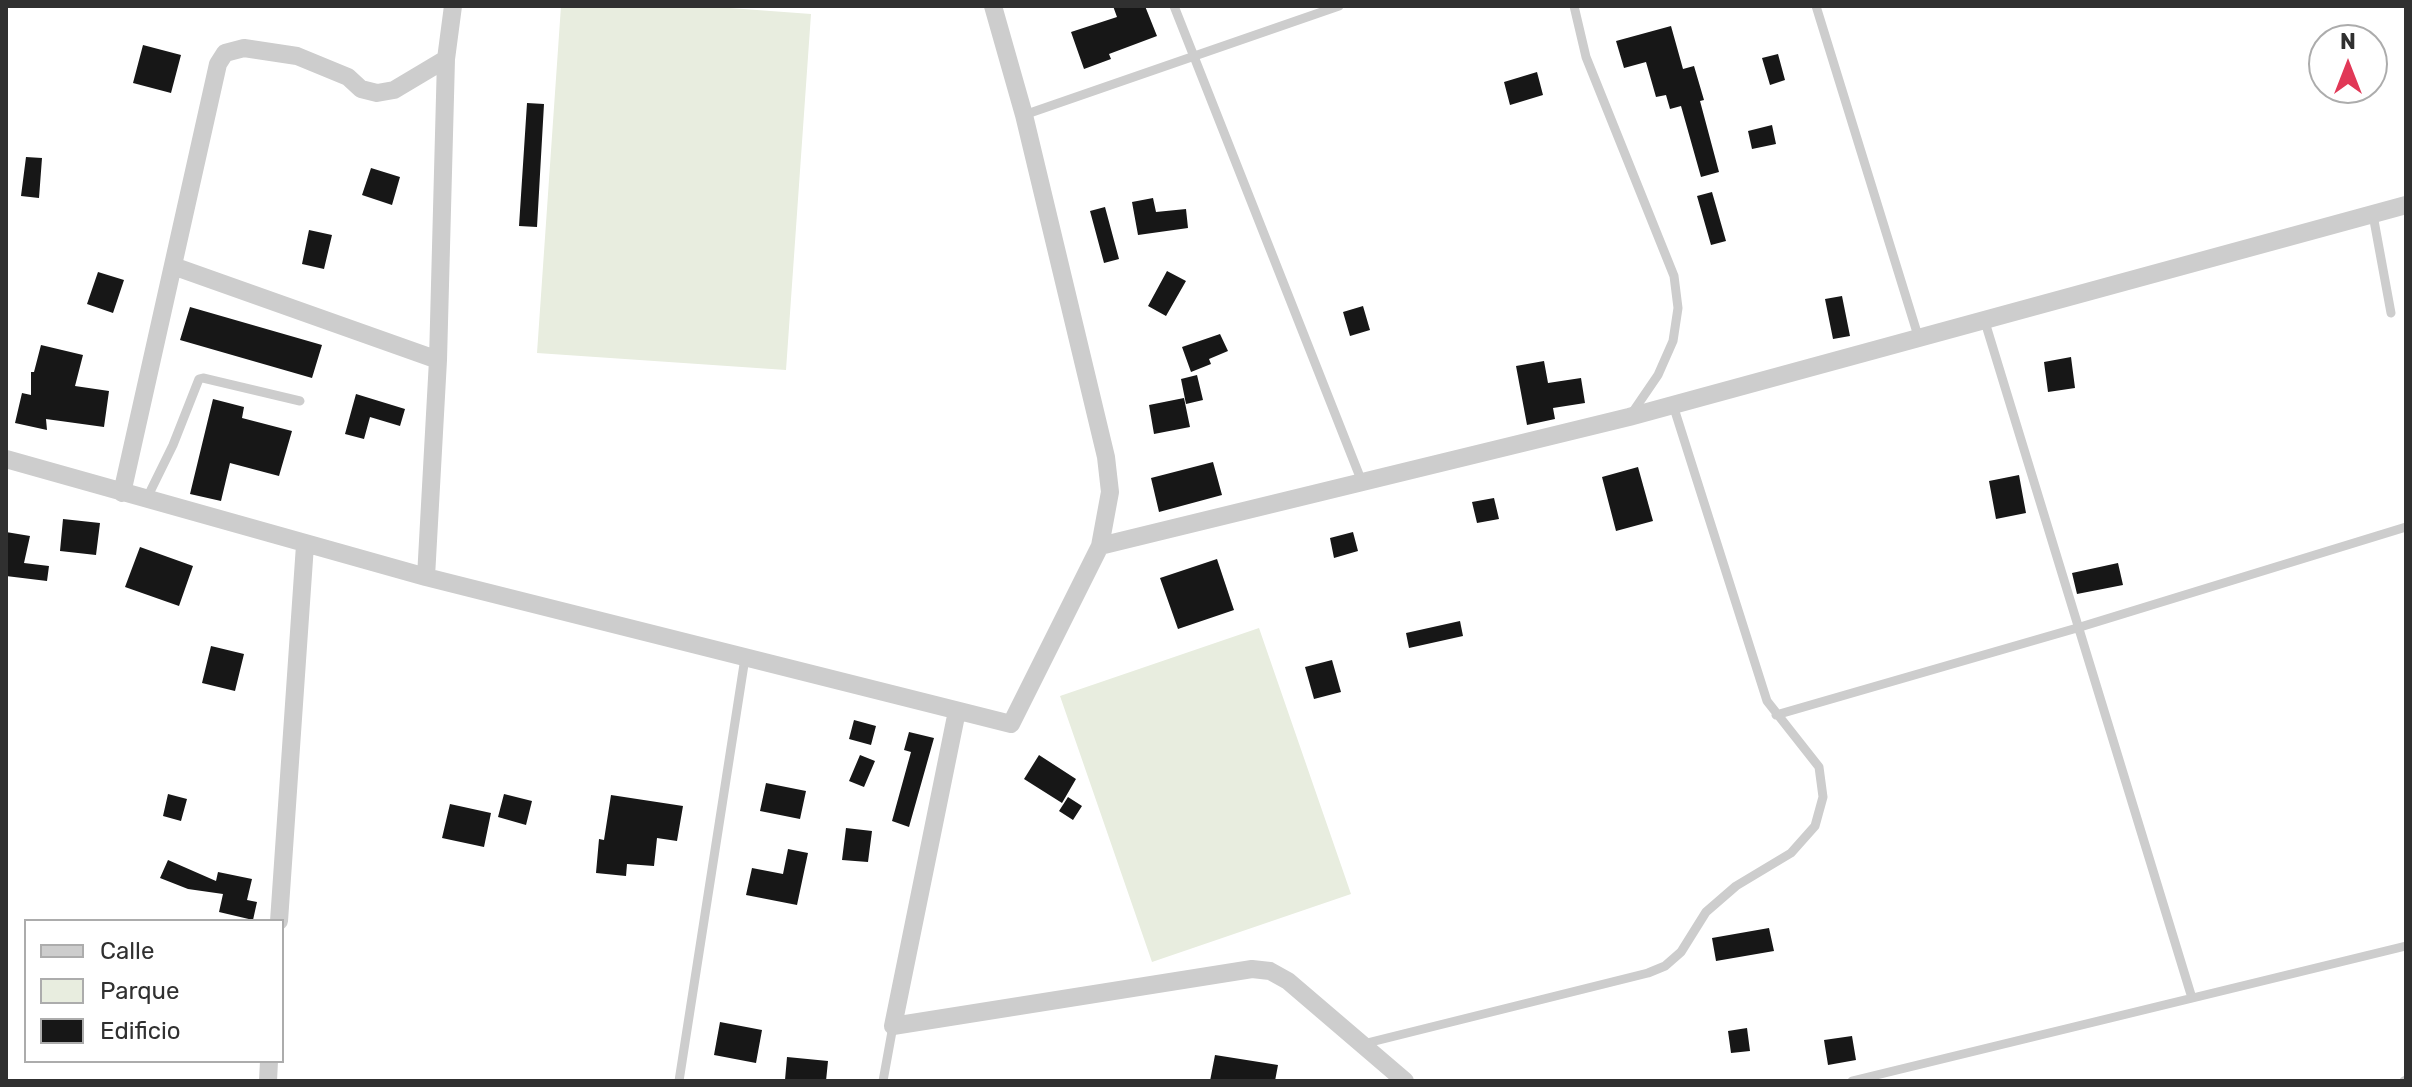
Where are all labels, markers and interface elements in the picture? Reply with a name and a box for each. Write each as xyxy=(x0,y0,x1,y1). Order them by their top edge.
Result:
north arrow xyxy=(2308,24,2388,104)
text: N xyxy=(2340,28,2356,55)
legend xyxy=(24,919,284,1063)
text: Calle xyxy=(100,937,154,965)
text: Parque xyxy=(100,977,179,1005)
text: Edificio xyxy=(100,1017,181,1045)

